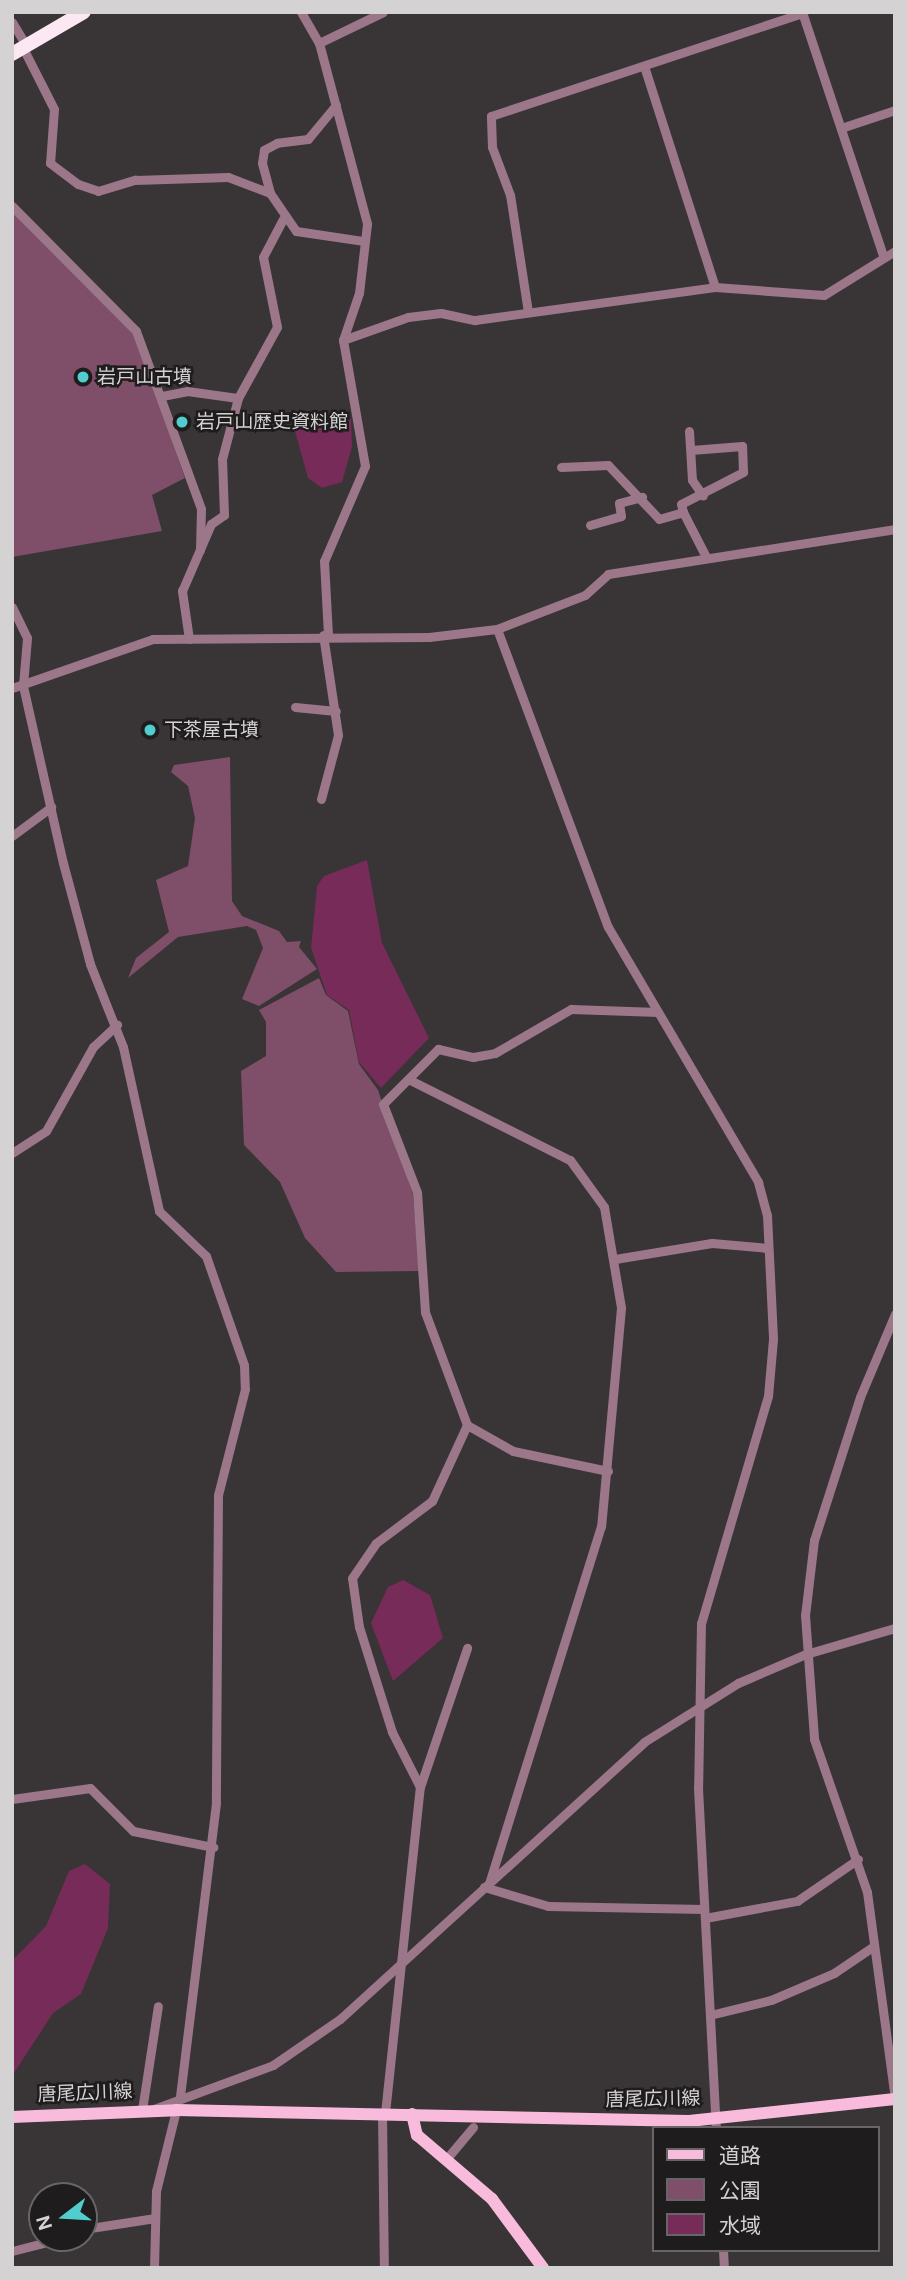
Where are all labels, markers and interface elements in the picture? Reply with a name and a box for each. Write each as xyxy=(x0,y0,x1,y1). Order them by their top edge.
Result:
place label: 岩戸山古墳 xyxy=(97,366,192,388)
marker: 岩戸山古墳 xyxy=(75,369,91,385)
place label: 岩戸山歴史資料館 xyxy=(196,411,348,433)
marker: 岩戸山歴史資料館 xyxy=(174,414,190,430)
place label: 下茶屋古墳 xyxy=(164,719,259,741)
marker: 下茶屋古墳 xyxy=(142,722,158,738)
street label: 唐尾広川線 xyxy=(37,2080,133,2106)
street label: 唐尾広川線 xyxy=(605,2087,701,2111)
legend xyxy=(652,2126,879,2252)
text: 道路 xyxy=(719,2142,761,2170)
text: 公園 xyxy=(719,2177,761,2205)
north arrow xyxy=(28,2182,98,2252)
text: N xyxy=(30,2212,58,2233)
text: 水域 xyxy=(719,2212,761,2240)

